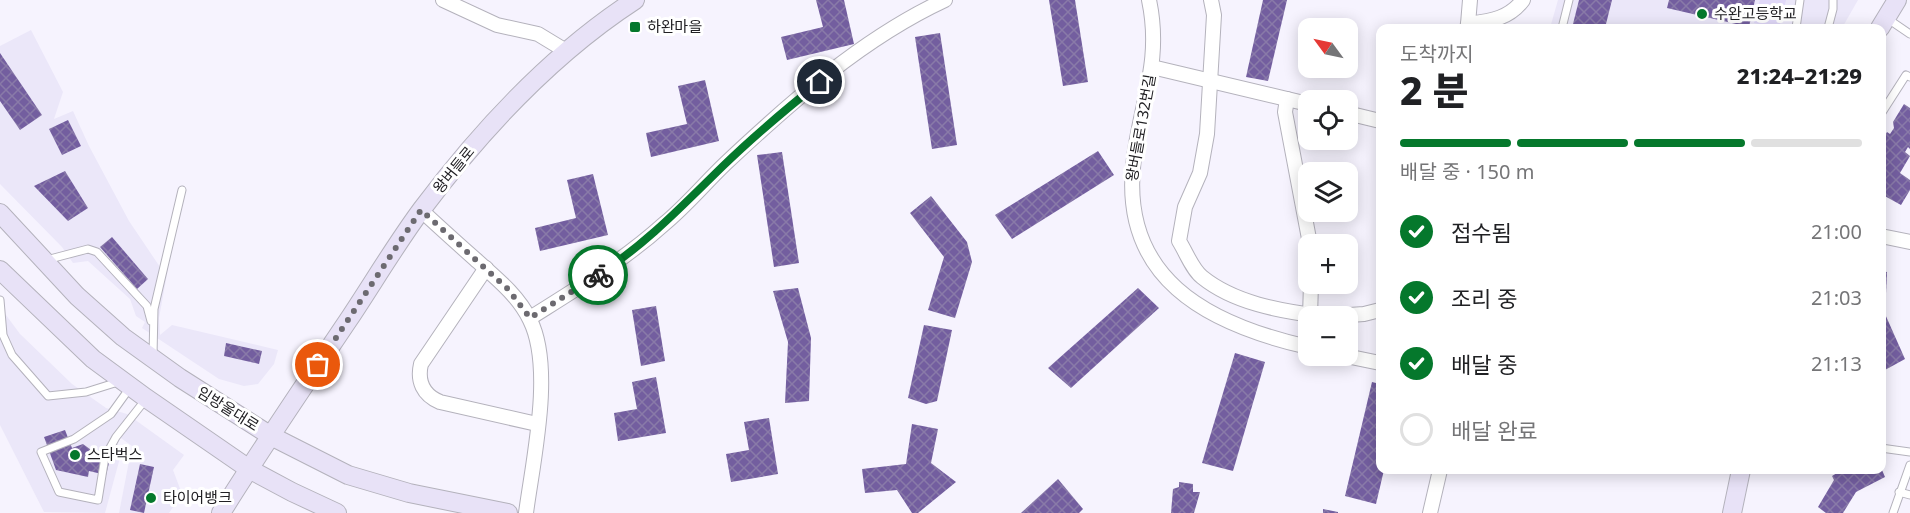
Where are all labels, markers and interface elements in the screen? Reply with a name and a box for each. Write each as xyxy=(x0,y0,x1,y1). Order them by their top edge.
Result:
place label: 수완고등학교 xyxy=(1714,3,1797,23)
marker: 수완고등학교 xyxy=(1695,7,1709,21)
place label: 하완마을 xyxy=(647,16,702,36)
north arrow xyxy=(1298,18,1358,78)
map controls xyxy=(1298,18,1358,366)
marker: 하완마을 xyxy=(628,20,642,34)
text: 도착까지 xyxy=(1400,40,1474,67)
pin xyxy=(794,56,845,107)
text: 21:24–21:29 xyxy=(1737,60,1862,90)
text: 2 분 xyxy=(1400,63,1469,116)
icon: home xyxy=(803,65,836,98)
street label: 왕버들로132번길 xyxy=(1121,73,1159,183)
button: locate xyxy=(1298,90,1358,150)
street label: 왕버들로 xyxy=(428,142,478,197)
text: 배달 중 · 150 m xyxy=(1400,158,1534,185)
button: layers xyxy=(1298,162,1358,222)
icon: check xyxy=(1400,215,1433,248)
text: 접수됨 xyxy=(1451,217,1512,247)
text: 21:00 xyxy=(1811,218,1862,245)
button: + xyxy=(1298,234,1358,294)
courier xyxy=(568,245,628,305)
icon: bike xyxy=(582,259,615,292)
icon: check xyxy=(1400,281,1433,314)
text: 조리 중 xyxy=(1451,283,1517,313)
text: 21:03 xyxy=(1811,284,1862,311)
button: − xyxy=(1298,306,1358,366)
pin xyxy=(292,339,343,390)
icon: check xyxy=(1400,347,1433,380)
icon: bag xyxy=(301,348,334,381)
text: 배달 중 xyxy=(1451,349,1517,379)
text: 21:13 xyxy=(1811,350,1862,377)
street label: 임방울대로 xyxy=(194,381,263,435)
text: 배달 완료 xyxy=(1451,415,1538,445)
place label: 스타벅스 xyxy=(87,444,142,464)
marker: 스타벅스 xyxy=(68,448,82,462)
place label: 타이어뱅크 xyxy=(163,487,232,507)
marker: 타이어뱅크 xyxy=(144,491,158,505)

